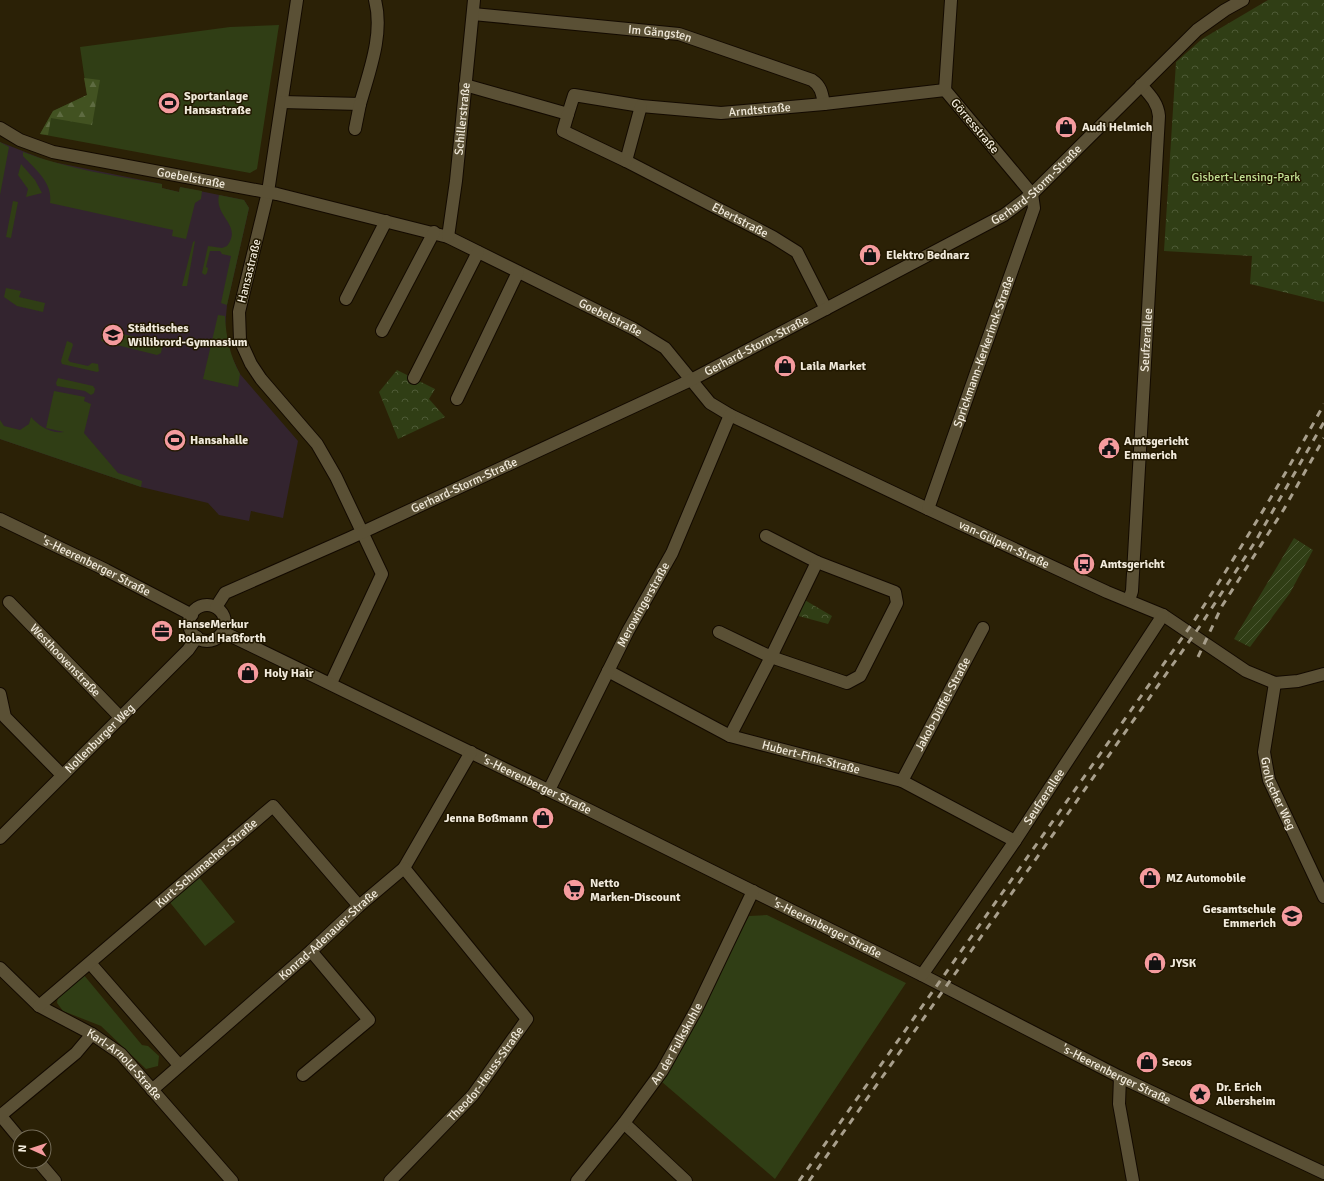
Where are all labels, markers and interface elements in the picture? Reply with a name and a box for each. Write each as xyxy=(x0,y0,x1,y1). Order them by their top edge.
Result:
street label: Im Gängsten xyxy=(627,22,694,46)
street label: Schillerstraße xyxy=(452,82,474,156)
place label: Sportanlage Hansastraße xyxy=(184,89,251,118)
sports icon: Sportanlage Hansastraße xyxy=(156,90,182,116)
street label: Görresstraße xyxy=(947,96,1002,157)
street label: Arndtstraße xyxy=(728,100,791,120)
shop icon: Audi Helmich xyxy=(1053,114,1079,140)
place label: Audi Helmich xyxy=(1082,120,1153,135)
street label: Gerhard-Storm-Straße xyxy=(989,142,1085,228)
street label: Goebelstraße xyxy=(156,165,227,192)
park label: Gisbert-Lensing-Park xyxy=(1192,170,1300,185)
street label: Ebertstraße xyxy=(709,200,771,241)
street label: Hansastraße xyxy=(234,238,265,305)
shop icon: Elektro Bednarz xyxy=(857,242,883,268)
place label: Elektro Bednarz xyxy=(886,248,970,263)
street label: Sprickmann-Kerkerinck-Straße xyxy=(950,274,1018,429)
street label: Goebelstraße xyxy=(576,296,645,340)
street label: Seufzerallee xyxy=(1137,308,1156,372)
street label: Gerhard-Storm-Straße xyxy=(702,312,811,380)
place label: Städtisches Willibrord-Gymnasium xyxy=(128,321,248,350)
school or university icon: Städtisches Willibrord-Gymnasium xyxy=(100,322,126,348)
shop icon: Laila Market xyxy=(772,353,798,379)
place label: Laila Market xyxy=(800,359,867,374)
sports icon: Hansahalle xyxy=(162,427,188,453)
place label: Hansahalle xyxy=(190,433,248,448)
place label: Amtsgericht Emmerich xyxy=(1124,434,1189,463)
public building icon: Amtsgericht Emmerich xyxy=(1096,435,1122,461)
street label: Gerhard-Storm-Straße xyxy=(409,454,520,517)
street label: van-Gülpen-Straße xyxy=(956,517,1052,572)
street label: 's-Heerenberger Straße xyxy=(39,533,153,600)
bus stop icon: Amtsgericht xyxy=(1071,551,1097,577)
place label: Amtsgericht xyxy=(1100,557,1165,572)
street label: Merowingerstraße xyxy=(614,560,673,650)
place label: HanseMerkur Roland Haßforth xyxy=(178,617,266,646)
office icon: HanseMerkur Roland Haßforth xyxy=(149,618,175,644)
street label: Westhoovenstraße xyxy=(26,621,103,700)
street label: Jakob-Düffel-Straße xyxy=(912,655,974,754)
shop icon: Holy Hair xyxy=(235,660,261,686)
place label: Holy Hair xyxy=(264,666,314,681)
street label: Nollenburger Weg xyxy=(62,701,138,777)
street label: Hubert-Fink-Straße xyxy=(760,738,862,778)
street label: 's-Heerenberger Straße xyxy=(479,752,594,818)
street label: Grollscher Weg xyxy=(1257,756,1299,833)
street label: Seufzerallee xyxy=(1021,766,1068,828)
shop icon: Jenna Boßmann xyxy=(530,805,556,831)
place label: Jenna Boßmann xyxy=(444,811,528,826)
street label: Kurt-Schumacher-Straße xyxy=(153,816,261,911)
shop icon: MZ Automobile xyxy=(1137,865,1163,891)
place label: MZ Automobile xyxy=(1166,871,1246,886)
place label: Netto Marken-Discount xyxy=(590,876,681,905)
supermarket icon: Netto Marken-Discount xyxy=(561,877,587,903)
street label: Konrad-Adenauer-Straße xyxy=(276,886,381,984)
street label: 's-Heerenberger Straße xyxy=(770,895,884,962)
place label: Gesamtschule Emmerich xyxy=(1203,902,1276,931)
school or university icon: Gesamtschule Emmerich xyxy=(1279,903,1305,929)
shop icon: JYSK xyxy=(1142,950,1168,976)
place label: JYSK xyxy=(1170,956,1197,971)
street label: An der Fulkskuhle xyxy=(648,1001,706,1088)
street label: Theodor-Heuss-Straße xyxy=(445,1024,527,1125)
street label: Karl-Arnold-Straße xyxy=(84,1026,165,1103)
street label: 's-Heerenberger Straße xyxy=(1059,1041,1173,1108)
shop icon: Secos xyxy=(1134,1049,1160,1075)
place label: Secos xyxy=(1162,1055,1193,1070)
place label: Dr. Erich Albersheim xyxy=(1216,1080,1276,1109)
place icon: Dr. Erich Albersheim xyxy=(1187,1081,1213,1107)
north arrow xyxy=(12,1129,52,1169)
text: N xyxy=(16,1144,29,1153)

